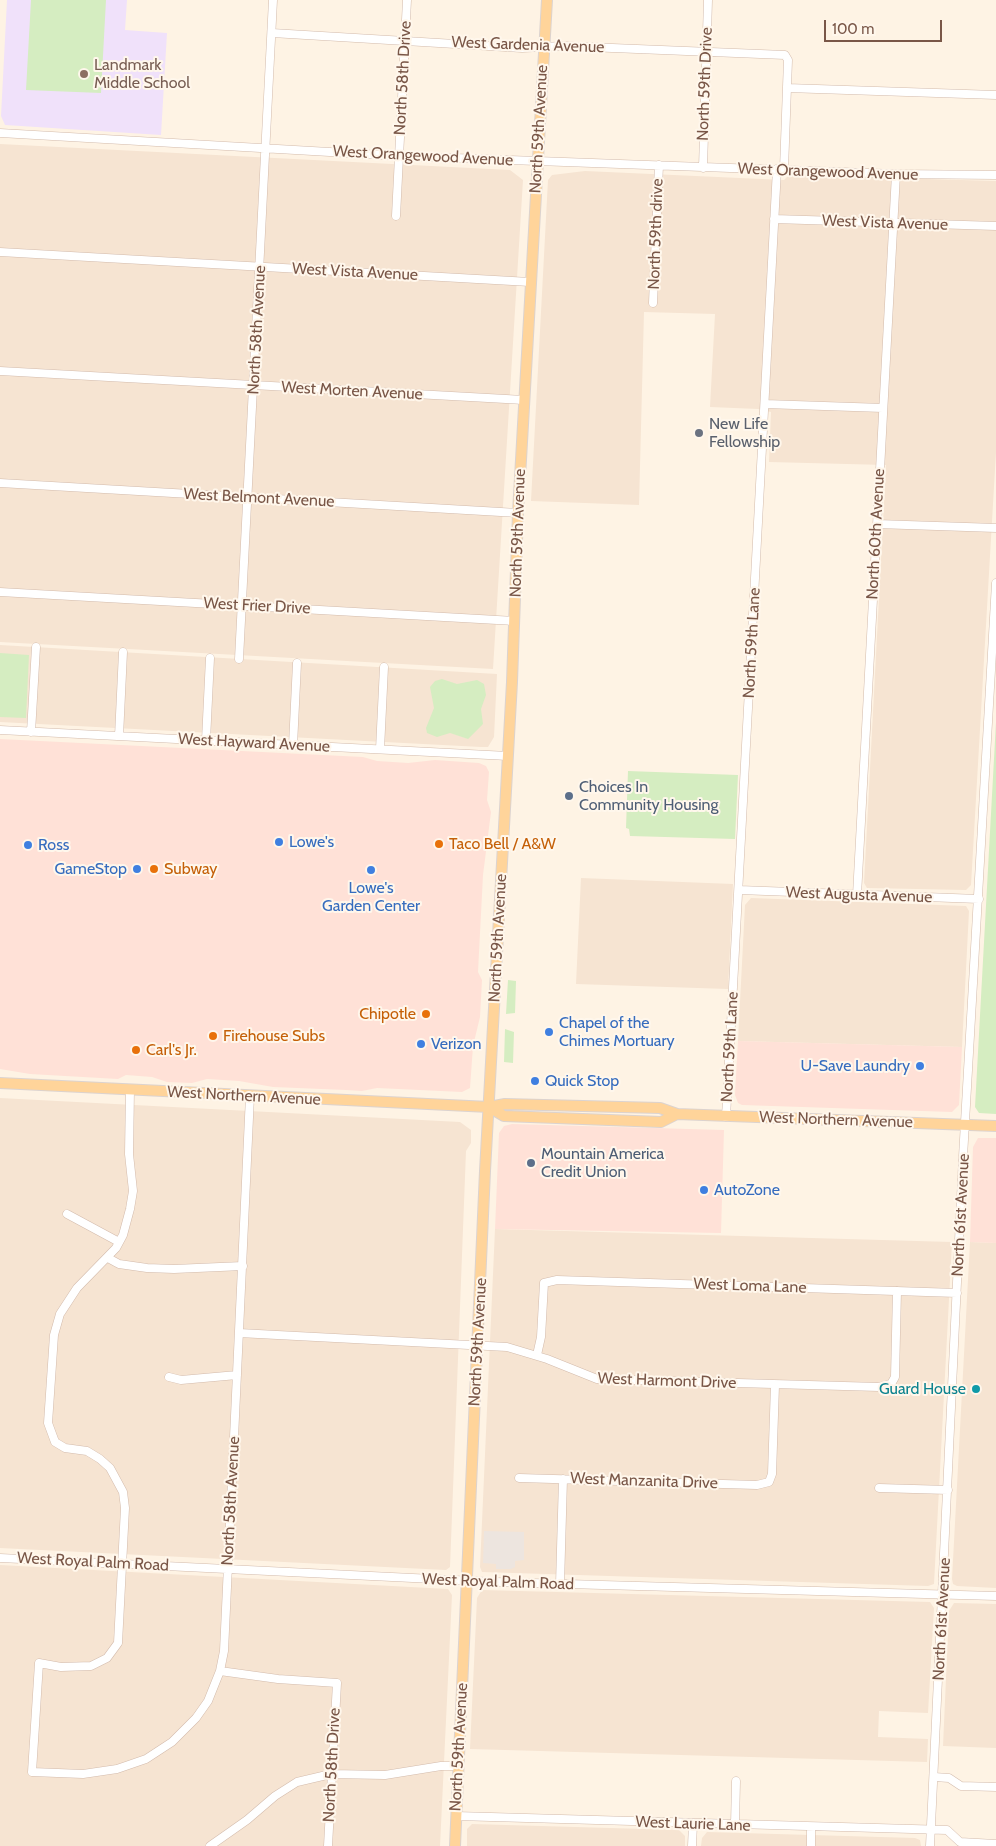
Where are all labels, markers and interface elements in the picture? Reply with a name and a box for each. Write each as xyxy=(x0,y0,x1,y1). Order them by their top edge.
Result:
scale bar xyxy=(826,10,944,42)
street label: North 58th Drive xyxy=(390,20,416,136)
text: 100 m xyxy=(832,20,874,38)
street label: North 59th Drive xyxy=(693,27,717,141)
street label: West Gardenia Avenue xyxy=(451,33,605,57)
place label: Landmark Middle School xyxy=(94,55,190,93)
street label: North 59th Avenue xyxy=(526,64,552,194)
marker: Landmark Middle School xyxy=(78,68,90,80)
street label: West Orangewood Avenue xyxy=(332,142,514,170)
street label: West Orangewood Avenue xyxy=(737,159,919,185)
street label: North 59th drive xyxy=(644,178,668,290)
street label: West Vista Avenue xyxy=(822,211,948,235)
street label: West Vista Avenue xyxy=(291,259,419,285)
street label: North 58th Avenue xyxy=(244,265,270,395)
street label: West Morten Avenue xyxy=(281,378,423,404)
place label: New Life Fellowship xyxy=(709,414,780,452)
marker: New Life Fellowship xyxy=(693,427,705,439)
street label: North 59th Avenue xyxy=(506,468,530,598)
street label: North 60th Avenue xyxy=(863,468,889,600)
street label: West Belmont Avenue xyxy=(183,484,335,512)
street label: North 59th Lane xyxy=(740,587,764,699)
street label: West Frier Drive xyxy=(203,594,311,618)
street label: West Hayward Avenue xyxy=(178,729,330,757)
place label: Choices In Community Housing xyxy=(579,777,718,815)
marker: Choices In Community Housing xyxy=(563,790,575,802)
place label: Lowe's xyxy=(289,832,334,852)
place label: Taco Bell / A&W xyxy=(449,834,556,854)
place label: Ross xyxy=(38,835,69,855)
marker: Lowe's xyxy=(273,836,285,848)
marker: Taco Bell / A&W xyxy=(433,838,445,850)
marker: Ross xyxy=(22,839,34,851)
place label: GameStop xyxy=(54,859,127,879)
place label: Subway xyxy=(164,859,217,879)
marker: GameStop xyxy=(131,863,143,875)
marker: Subway xyxy=(148,863,160,875)
marker: Lowe's Garden Center xyxy=(365,864,377,876)
street label: North 59th Avenue xyxy=(485,873,511,1003)
place label: Lowe's Garden Center xyxy=(322,878,420,916)
street label: West Augusta Avenue xyxy=(785,883,933,907)
street label: North 59th Lane xyxy=(718,991,742,1103)
place label: Chipotle xyxy=(359,1004,416,1024)
marker: Chipotle xyxy=(420,1008,432,1020)
place label: Chapel of the Chimes Mortuary xyxy=(559,1013,675,1051)
place label: Firehouse Subs xyxy=(223,1026,325,1046)
marker: Chapel of the Chimes Mortuary xyxy=(543,1026,555,1038)
marker: Firehouse Subs xyxy=(207,1030,219,1042)
place label: Verizon xyxy=(431,1034,482,1054)
marker: Verizon xyxy=(415,1038,427,1050)
place label: Carl's Jr. xyxy=(146,1040,197,1060)
marker: Carl's Jr. xyxy=(130,1044,142,1056)
place label: U-Save Laundry xyxy=(801,1056,910,1076)
marker: U-Save Laundry xyxy=(914,1060,926,1072)
place label: Quick Stop xyxy=(545,1071,619,1091)
marker: Quick Stop xyxy=(529,1075,541,1087)
street label: West Northern Avenue xyxy=(167,1082,321,1110)
street label: West Northern Avenue xyxy=(759,1108,913,1132)
place label: Mountain America Credit Union xyxy=(541,1144,664,1182)
street label: North 61st Avenue xyxy=(948,1153,974,1277)
marker: Mountain America Credit Union xyxy=(525,1157,537,1169)
place label: AutoZone xyxy=(714,1180,780,1200)
marker: AutoZone xyxy=(698,1184,710,1196)
street label: West Loma Lane xyxy=(693,1274,807,1298)
street label: North 59th Avenue xyxy=(465,1277,491,1407)
street label: West Harmont Drive xyxy=(597,1369,737,1393)
place label: Guard House xyxy=(879,1379,966,1399)
marker: Guard House xyxy=(970,1383,982,1395)
street label: North 58th Avenue xyxy=(218,1436,244,1566)
street label: West Manzanita Drive xyxy=(570,1469,718,1493)
street label: West Royal Palm Road xyxy=(17,1548,169,1576)
street label: North 61st Avenue xyxy=(929,1557,955,1681)
street label: West Royal Palm Road xyxy=(422,1570,574,1594)
street label: North 59th Avenue xyxy=(446,1682,472,1812)
street label: North 58th Drive xyxy=(319,1707,345,1823)
street label: West Laurie Lane xyxy=(635,1812,751,1836)

